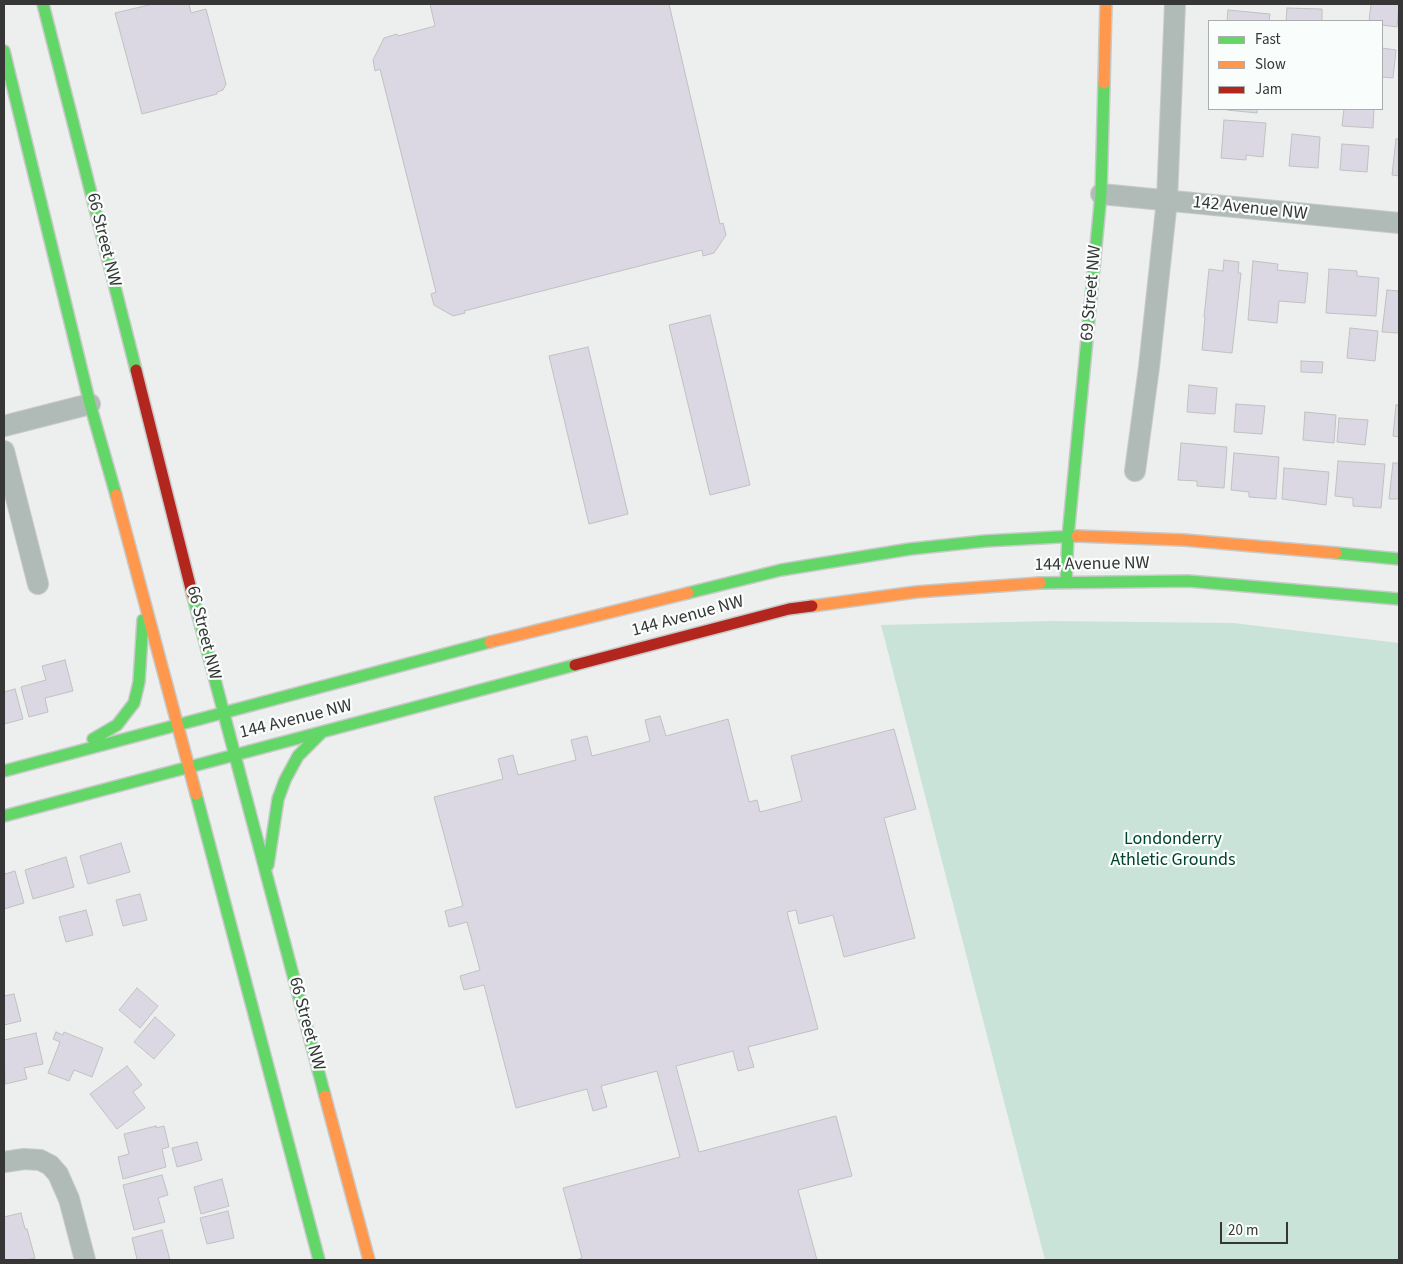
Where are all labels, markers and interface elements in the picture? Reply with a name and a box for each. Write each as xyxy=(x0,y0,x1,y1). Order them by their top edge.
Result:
legend xyxy=(1208,20,1383,110)
text: Fast xyxy=(1255,29,1281,50)
text: Slow xyxy=(1255,54,1286,75)
text: Jam xyxy=(1255,79,1282,100)
street label: 66 Street NW xyxy=(81,191,125,289)
street label: 142 Avenue NW xyxy=(1192,192,1308,226)
street label: 69 Street NW xyxy=(1077,244,1107,342)
street label: 144 Avenue NW xyxy=(1034,553,1150,577)
street label: 66 Street NW xyxy=(181,584,225,682)
street label: 144 Avenue NW xyxy=(630,592,746,642)
street label: 144 Avenue NW xyxy=(237,696,355,744)
park label: Londonderry Athletic Grounds xyxy=(1110,829,1236,872)
street label: 66 Street NW xyxy=(283,975,329,1073)
scale bar xyxy=(1223,1212,1290,1244)
text: 20 m xyxy=(1228,1220,1258,1241)

